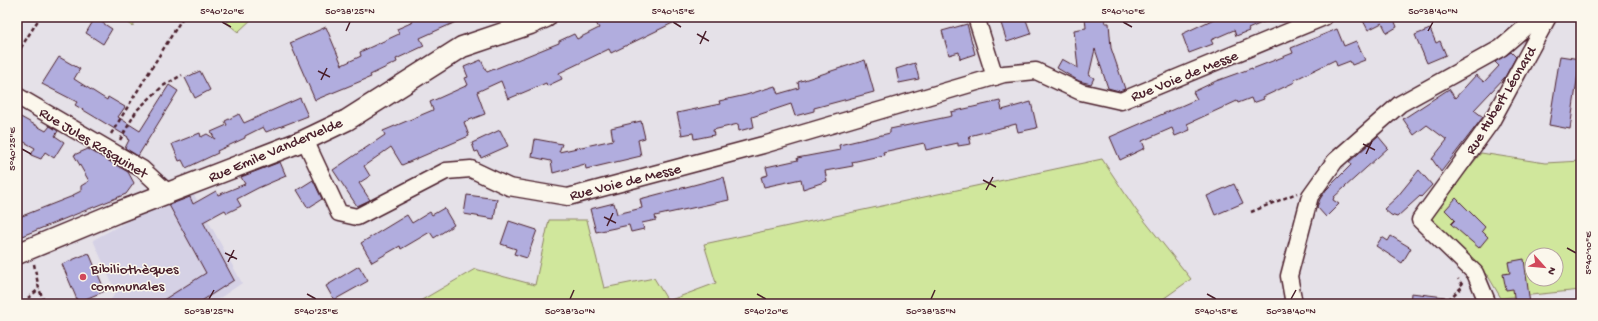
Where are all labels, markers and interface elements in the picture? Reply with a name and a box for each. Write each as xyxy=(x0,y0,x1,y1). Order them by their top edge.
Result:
text: 5°40'20"E xyxy=(200,6,245,18)
text: 50°38'25"N xyxy=(325,6,375,18)
text: 5°40'15"E xyxy=(652,6,695,18)
text: 5°40'10"E xyxy=(1102,6,1145,18)
text: 50°38'40"N xyxy=(1408,6,1458,18)
street label: Rue Hubert Léonard xyxy=(1462,43,1542,158)
street label: Rue Voie de Messe xyxy=(1129,47,1241,107)
street label: Rue Jules Rasquinet xyxy=(36,104,152,184)
street label: Rue Emile Vandervelde xyxy=(206,114,346,187)
text: 5°40'25"E xyxy=(7,127,19,171)
street label: Rue Voie de Messe xyxy=(568,160,683,205)
text: 5°40'10"E xyxy=(1583,231,1595,274)
north arrow xyxy=(1524,247,1564,287)
place label: Bibiliothèques communales xyxy=(90,261,179,296)
text: N xyxy=(1544,265,1558,277)
marker: Bibiliothèques communales xyxy=(78,272,88,282)
text: 50°38'25"N xyxy=(184,306,234,318)
text: 5°40'25"E xyxy=(294,306,338,318)
text: 50°38'30"N xyxy=(545,306,596,318)
text: 5°40'20"E xyxy=(744,306,789,318)
text: 50°38'35"N xyxy=(906,306,956,318)
text: 5°40'15"E xyxy=(1195,306,1238,318)
text: 50°38'40"N xyxy=(1266,306,1316,318)

